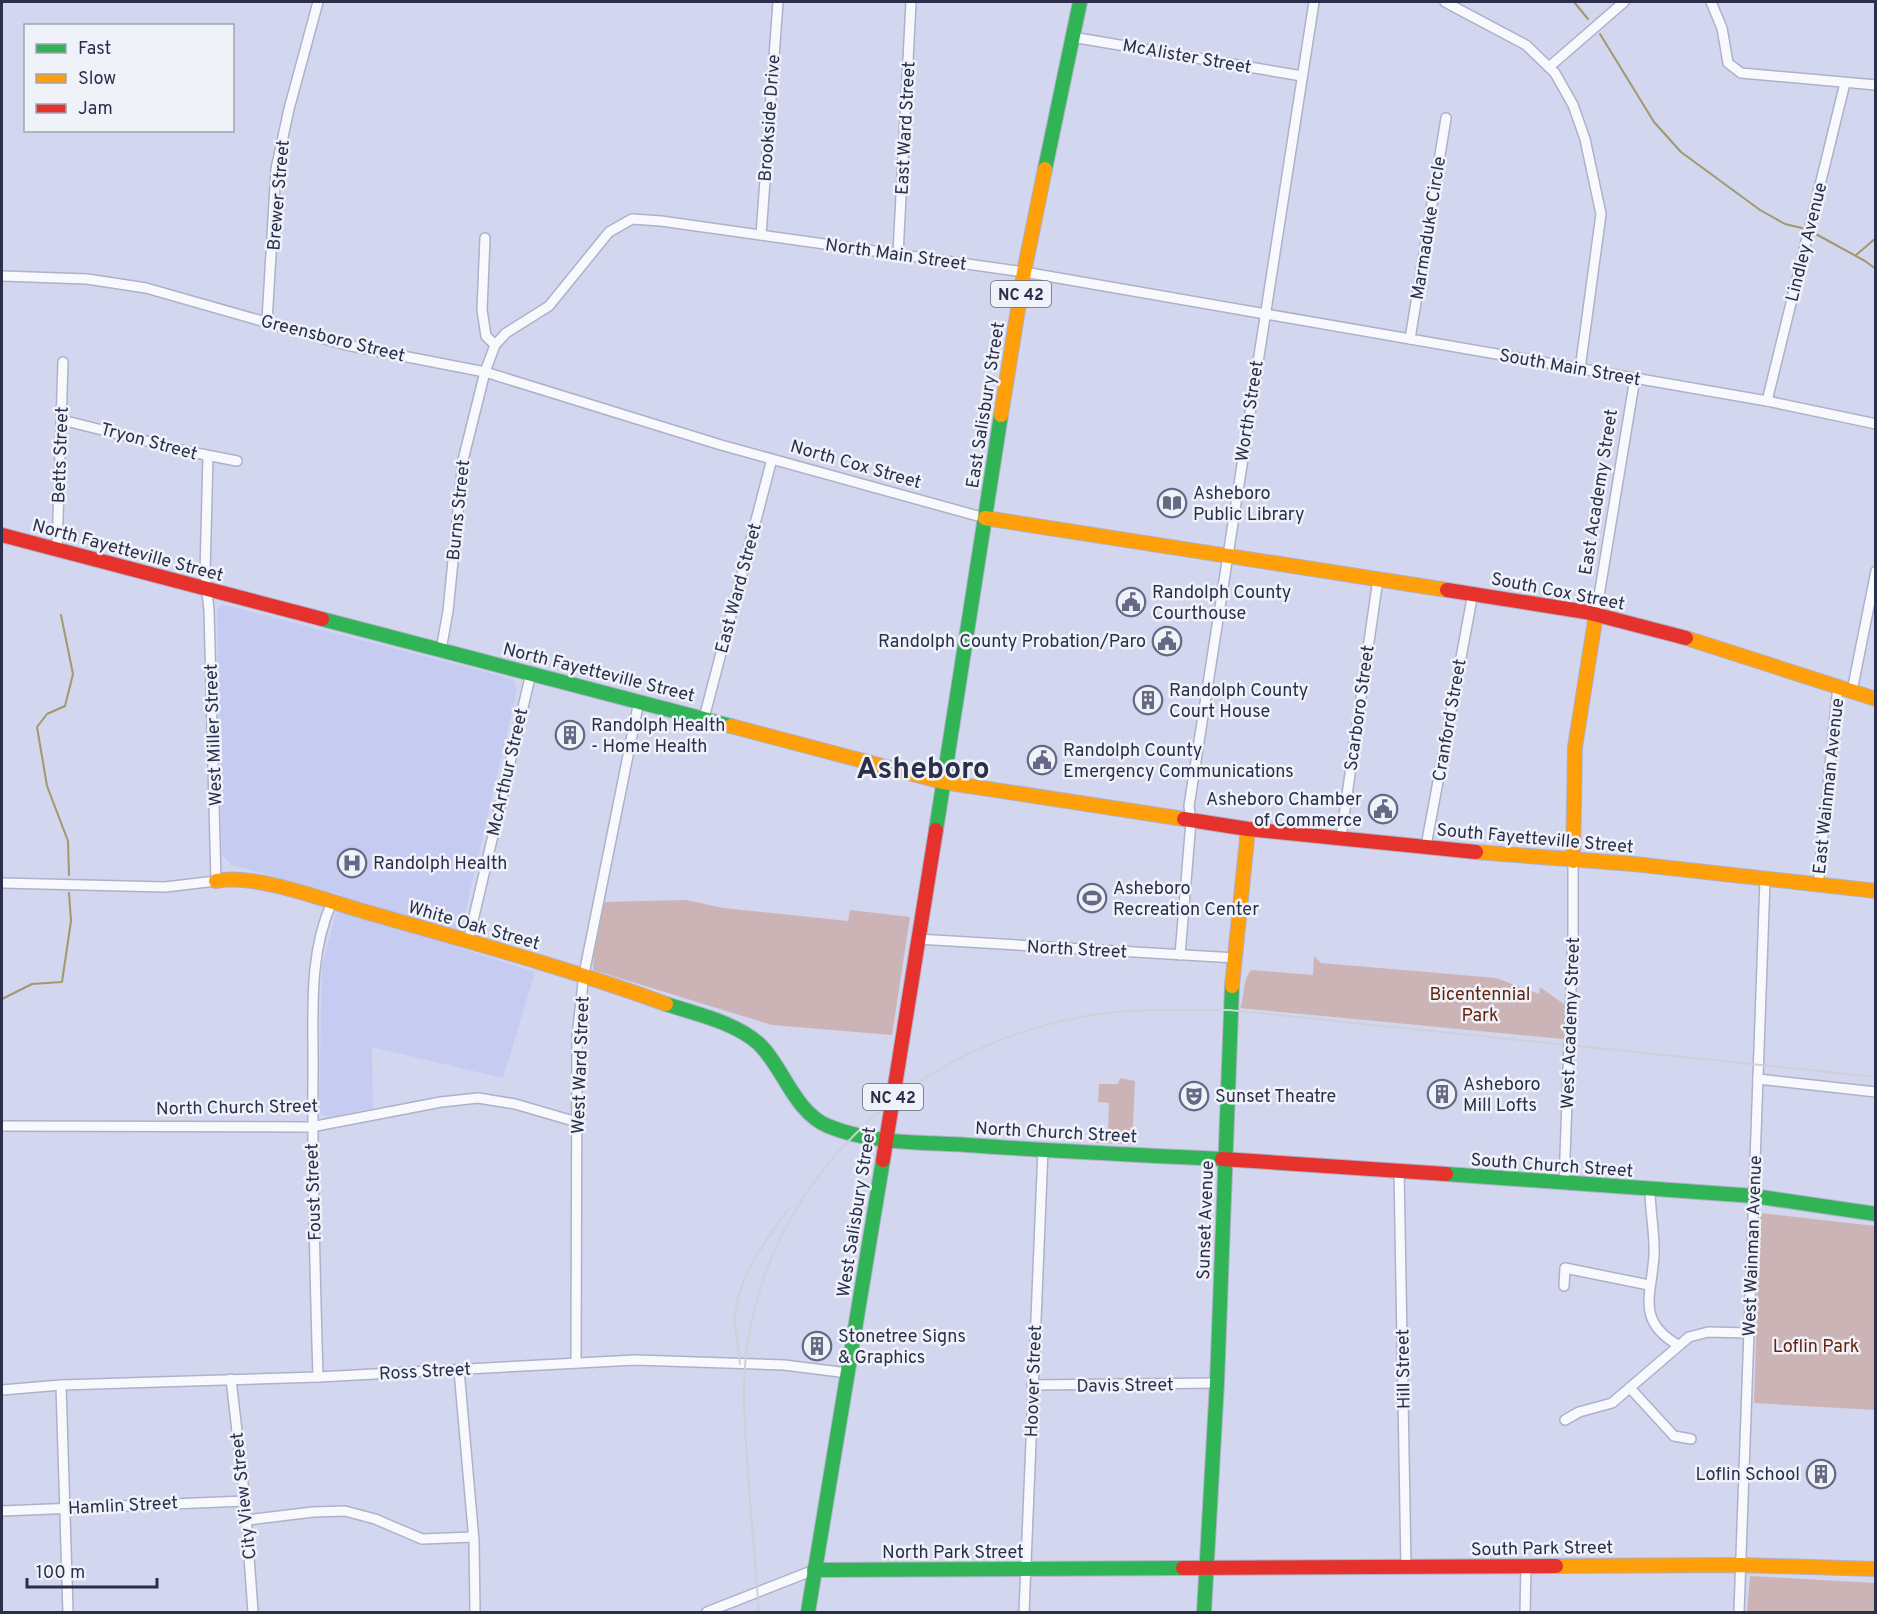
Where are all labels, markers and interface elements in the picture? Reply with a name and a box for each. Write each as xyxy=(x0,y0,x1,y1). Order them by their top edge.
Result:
legend xyxy=(24,24,234,132)
street label: McAlister Street xyxy=(1120,35,1253,80)
text: Fast xyxy=(78,38,111,61)
street label: Brookside Drive xyxy=(755,54,786,183)
street label: East Ward Street xyxy=(892,61,921,196)
text: Slow xyxy=(78,68,116,91)
text: Jam xyxy=(78,98,113,121)
street label: Brewer Street xyxy=(263,139,296,252)
street label: Marmaduke Circle xyxy=(1407,155,1452,302)
street label: Lindley Avenue xyxy=(1781,180,1833,305)
street label: North Main Street xyxy=(824,234,968,277)
road number: NC 42 xyxy=(991,281,1051,307)
street label: Greensboro Street xyxy=(258,310,407,369)
street label: East Salisbury Street xyxy=(962,320,1011,490)
street label: South Main Street xyxy=(1497,345,1642,392)
street label: Worth Street xyxy=(1231,359,1270,464)
street label: Betts Street xyxy=(48,406,75,504)
street label: East Academy Street xyxy=(1575,408,1624,577)
street label: Tryon Street xyxy=(98,418,200,466)
street label: North Cox Street xyxy=(787,436,924,495)
street label: Burns Street xyxy=(443,459,476,562)
place label: Asheboro Public Library xyxy=(1193,483,1305,527)
library icon: Asheboro Public Library xyxy=(1156,487,1188,519)
street label: North Fayetteville Street xyxy=(29,515,226,588)
street label: East Ward Street xyxy=(711,521,768,656)
street label: South Cox Street xyxy=(1489,568,1627,617)
place label: Randolph County Courthouse xyxy=(1152,582,1291,626)
public building icon: Randolph County Courthouse xyxy=(1115,586,1147,618)
public building icon: Randolph County Probation/Paro xyxy=(1151,625,1183,657)
place label: Randolph County Probation/Paro xyxy=(878,631,1146,654)
street label: North Fayetteville Street xyxy=(500,638,697,708)
street label: Scarboro Street xyxy=(1340,644,1381,773)
street label: Cranford Street xyxy=(1428,657,1473,783)
street label: West Miller Street xyxy=(201,663,228,807)
place label: Randolph County Court House xyxy=(1169,680,1308,724)
building icon: Randolph County Court House xyxy=(1132,684,1164,716)
street label: East Wainman Avenue xyxy=(1809,697,1850,875)
street label: McArthur Street xyxy=(483,706,534,839)
place label: Randolph Health - Home Health xyxy=(591,715,725,759)
building icon: Randolph Health - Home Health xyxy=(554,719,586,751)
place label: Randolph County Emergency Communications xyxy=(1063,740,1294,784)
public building icon: Randolph County Emergency Communications xyxy=(1026,744,1058,776)
district label: Asheboro xyxy=(856,752,990,789)
place label: Asheboro Chamber of Commerce xyxy=(1206,789,1362,833)
public building icon: Asheboro Chamber of Commerce xyxy=(1367,793,1399,825)
street label: South Fayetteville Street xyxy=(1435,819,1634,860)
hospital icon: Randolph Health xyxy=(336,847,368,879)
place label: Randolph Health xyxy=(373,853,507,876)
place label: Asheboro Recreation Center xyxy=(1113,878,1259,922)
sports icon: Asheboro Recreation Center xyxy=(1076,882,1108,914)
street label: White Oak Street xyxy=(405,897,542,956)
street label: North Street xyxy=(1026,936,1128,965)
street label: West Academy Street xyxy=(1557,937,1586,1109)
park label: Bicentennial Park xyxy=(1430,984,1531,1028)
street label: West Ward Street xyxy=(568,996,595,1134)
place label: Asheboro Mill Lofts xyxy=(1463,1074,1541,1118)
building icon: Asheboro Mill Lofts xyxy=(1426,1078,1458,1110)
theatre icon: Sunset Theatre xyxy=(1178,1080,1210,1112)
road number: NC 42 xyxy=(863,1084,923,1110)
place label: Sunset Theatre xyxy=(1215,1086,1336,1109)
street label: North Church Street xyxy=(156,1096,318,1121)
street label: North Church Street xyxy=(974,1118,1138,1149)
street label: West Salisbury Street xyxy=(833,1125,882,1299)
street label: Foust Street xyxy=(301,1143,328,1241)
street label: South Church Street xyxy=(1470,1149,1634,1184)
street label: West Wainman Avenue xyxy=(1739,1155,1768,1337)
street label: Sunset Avenue xyxy=(1193,1160,1220,1280)
street label: Hoover Street xyxy=(1021,1324,1048,1438)
place label: Stonetree Signs & Graphics xyxy=(838,1326,966,1370)
street label: Hill Street xyxy=(1392,1329,1417,1409)
building icon: Stonetree Signs & Graphics xyxy=(801,1330,833,1362)
park label: Loflin Park xyxy=(1773,1336,1859,1359)
street label: Ross Street xyxy=(379,1359,472,1386)
street label: Davis Street xyxy=(1076,1374,1174,1399)
street label: City View Street xyxy=(226,1431,263,1561)
building icon: Loflin School xyxy=(1805,1458,1837,1490)
place label: Loflin School xyxy=(1695,1464,1800,1487)
street label: Hamlin Street xyxy=(67,1492,179,1521)
street label: South Park Street xyxy=(1471,1537,1613,1562)
street label: North Park Street xyxy=(882,1542,1024,1565)
scale bar xyxy=(27,1551,158,1589)
text: 100 m xyxy=(36,1562,85,1585)

